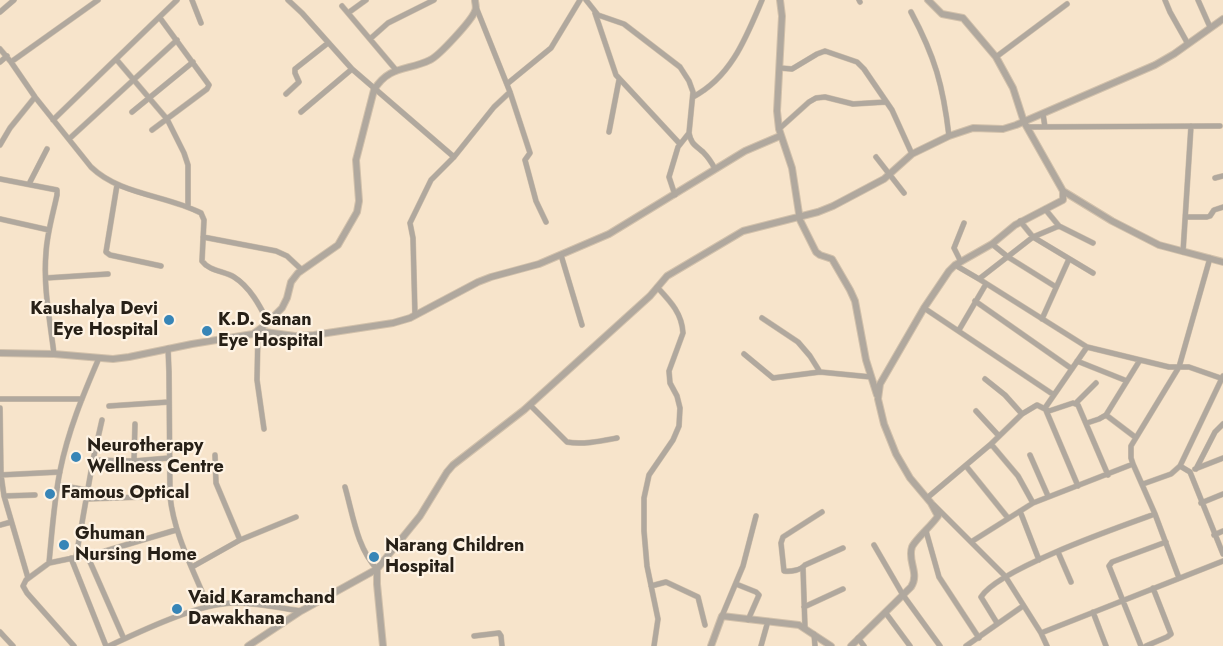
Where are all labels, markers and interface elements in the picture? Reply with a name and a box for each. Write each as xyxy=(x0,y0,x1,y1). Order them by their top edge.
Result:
place label: Kaushalya Devi Eye Hospital xyxy=(30,299,158,342)
place label: K.D. Sanan Eye Hospital xyxy=(218,310,323,352)
marker: Kaushalya Devi Eye Hospital xyxy=(162,313,176,327)
marker: K.D. Sanan Eye Hospital xyxy=(200,324,214,338)
place label: Neurotherapy Wellness Centre xyxy=(87,436,224,478)
marker: Neurotherapy Wellness Centre xyxy=(69,450,83,464)
place label: Famous Optical xyxy=(61,483,189,505)
marker: Famous Optical xyxy=(43,487,57,501)
place label: Ghuman Nursing Home xyxy=(75,524,197,566)
place label: Narang Children Hospital xyxy=(385,536,524,578)
marker: Ghuman Nursing Home xyxy=(57,538,71,552)
marker: Narang Children Hospital xyxy=(367,550,381,564)
place label: Vaid Karamchand Dawakhana xyxy=(188,588,335,630)
marker: Vaid Karamchand Dawakhana xyxy=(170,602,184,616)

